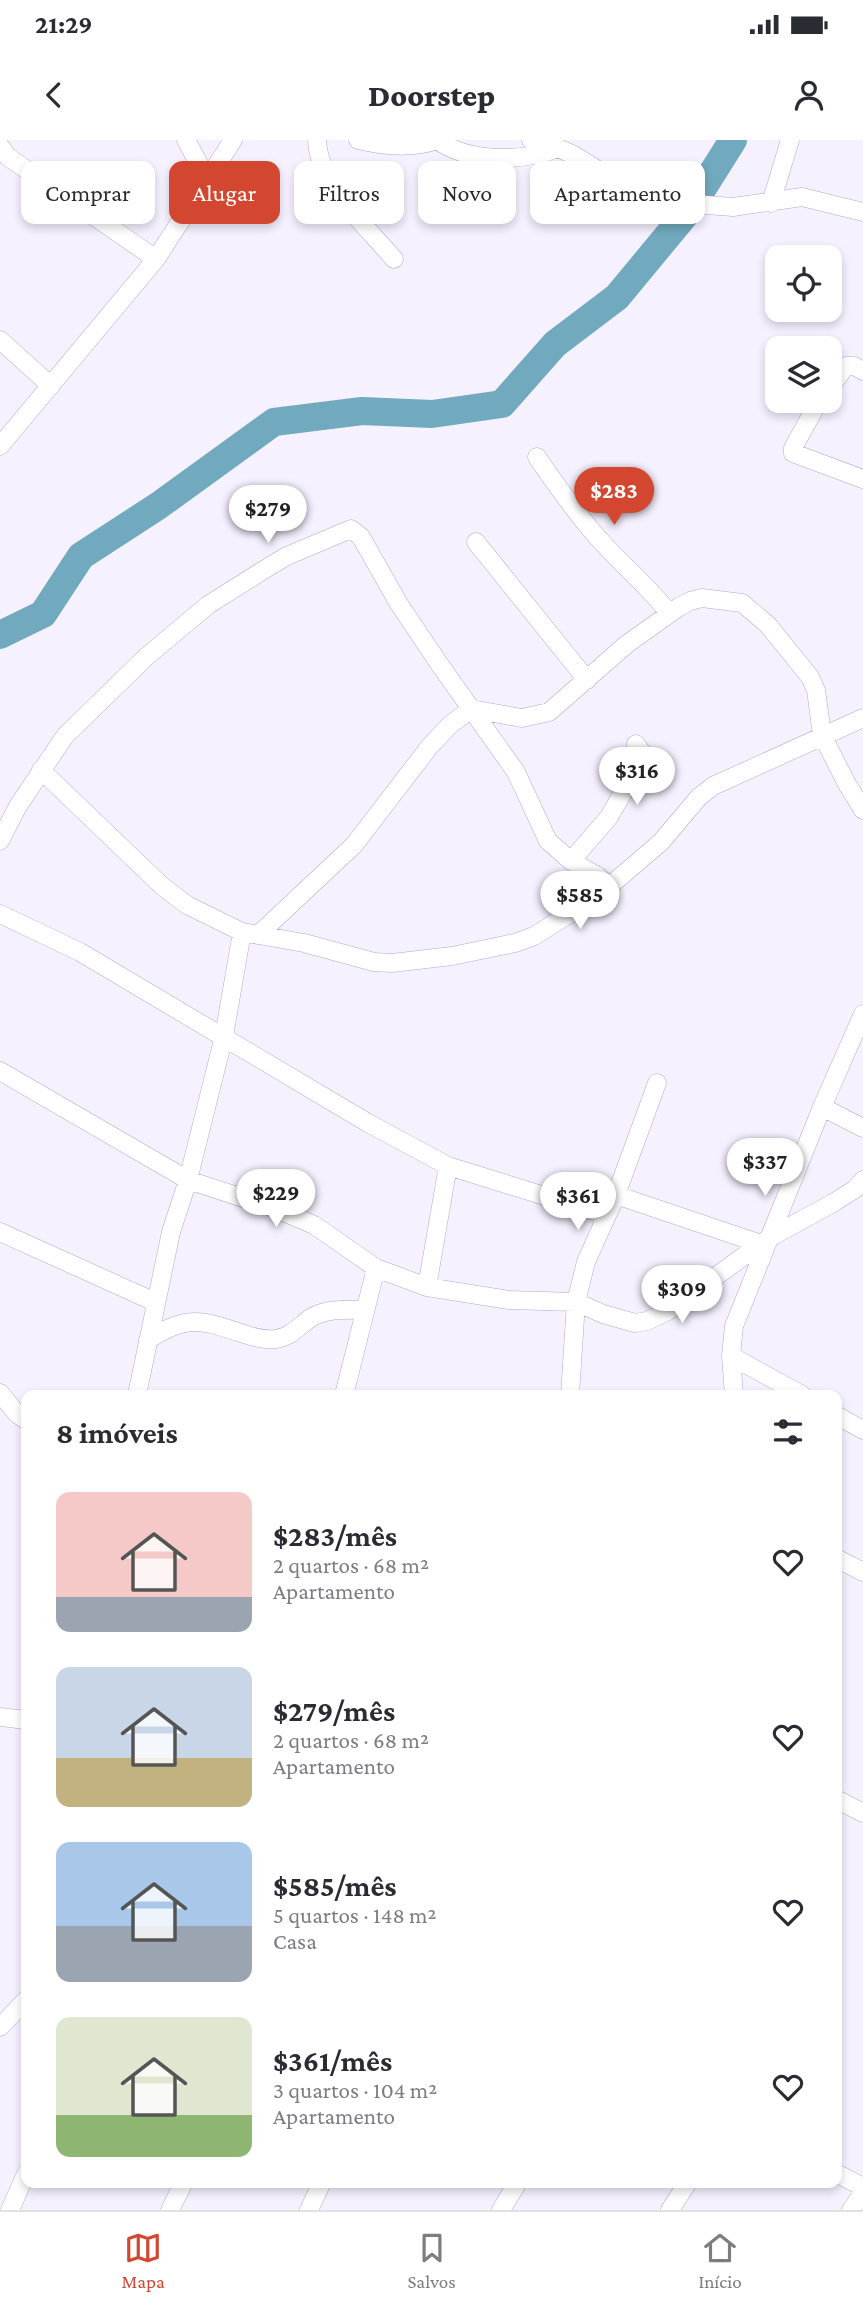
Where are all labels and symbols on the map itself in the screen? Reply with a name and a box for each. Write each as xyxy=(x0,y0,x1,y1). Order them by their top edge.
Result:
pin: $283 xyxy=(573,468,655,527)
pin: $279 xyxy=(227,486,309,545)
pin: $316 xyxy=(596,748,678,807)
pin: $585 xyxy=(539,872,621,931)
pin: $337 xyxy=(724,1138,806,1198)
pin: $229 xyxy=(235,1170,317,1229)
pin: $361 xyxy=(537,1172,619,1232)
pin: $309 xyxy=(641,1266,723,1325)

